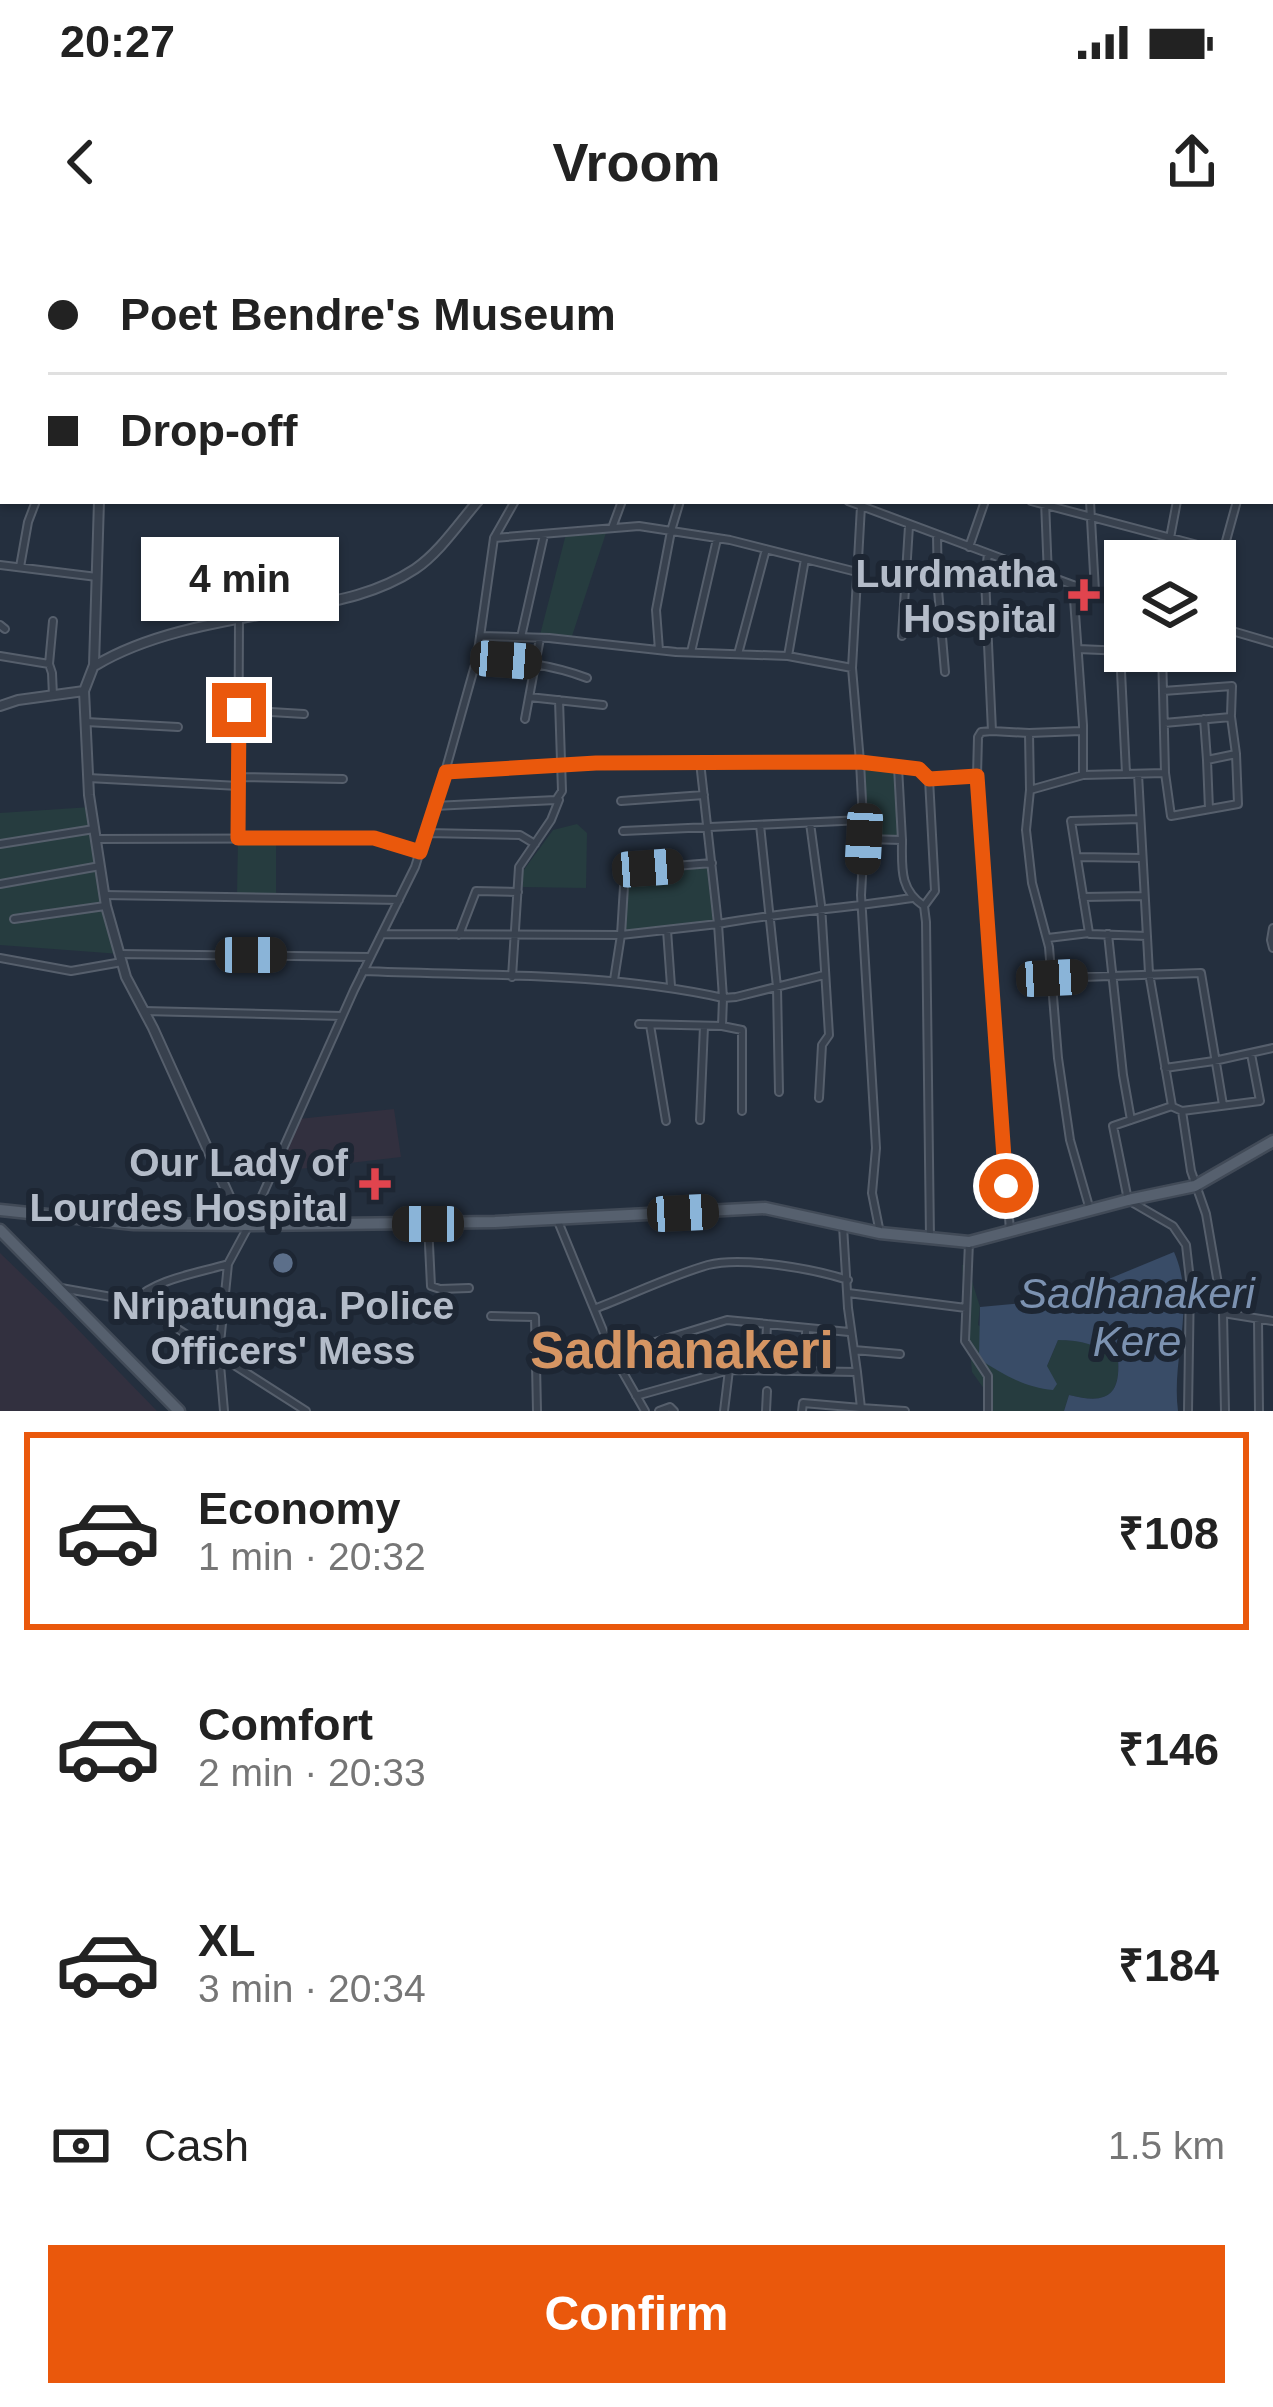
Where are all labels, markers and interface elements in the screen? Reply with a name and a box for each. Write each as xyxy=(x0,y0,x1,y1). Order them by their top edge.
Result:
text: 20:27 xyxy=(60,16,175,67)
icon: back xyxy=(48,129,114,195)
icon: share xyxy=(1159,129,1225,195)
text: Vroom xyxy=(552,132,721,192)
text: Poet Bendre's Museum xyxy=(120,289,616,340)
text: Drop-off xyxy=(120,405,297,456)
callout: 4 min xyxy=(140,536,338,620)
map controls xyxy=(1104,540,1236,672)
button: layers xyxy=(1104,540,1236,672)
place label: Lurdmatha Hospital xyxy=(855,552,1057,640)
text: 4 min xyxy=(189,557,291,600)
marker: Lurdmatha Hospital xyxy=(1068,579,1100,611)
car xyxy=(469,640,543,680)
route end xyxy=(212,683,266,737)
car xyxy=(844,802,884,876)
car xyxy=(611,848,685,888)
car xyxy=(215,937,287,973)
car xyxy=(1015,958,1089,998)
place label: Our Lady of Lourdes Hospital xyxy=(29,1141,349,1229)
route start xyxy=(979,1159,1033,1213)
marker: Our Lady of Lourdes Hospital xyxy=(359,1168,391,1200)
car xyxy=(646,1193,720,1233)
car xyxy=(392,1206,464,1242)
marker: Nripatunga. Police Officers' Mess xyxy=(270,1250,296,1276)
water label: Sadhanakeri Kere xyxy=(1019,1270,1257,1365)
place label: Nripatunga. Police Officers' Mess xyxy=(112,1284,454,1372)
district label: Sadhanakeri xyxy=(530,1322,834,1379)
icon: car xyxy=(54,1477,162,1585)
text: Economy xyxy=(198,1483,401,1534)
text: ₹108 xyxy=(1118,1508,1219,1559)
text: 1 min · 20:32 xyxy=(198,1535,426,1578)
icon: car xyxy=(54,1693,162,1801)
text: Comfort xyxy=(198,1699,373,1750)
text: ₹146 xyxy=(1118,1724,1219,1775)
text: 2 min · 20:33 xyxy=(198,1751,426,1794)
icon: car xyxy=(54,1909,162,2017)
text: XL xyxy=(198,1915,256,1966)
text: ₹184 xyxy=(1118,1940,1219,1991)
text: 3 min · 20:34 xyxy=(198,1967,426,2010)
icon: cash xyxy=(48,2113,114,2179)
text: Cash xyxy=(144,2120,249,2171)
text: 1.5 km xyxy=(1108,2124,1225,2167)
button: Confirm xyxy=(48,2245,1225,2383)

